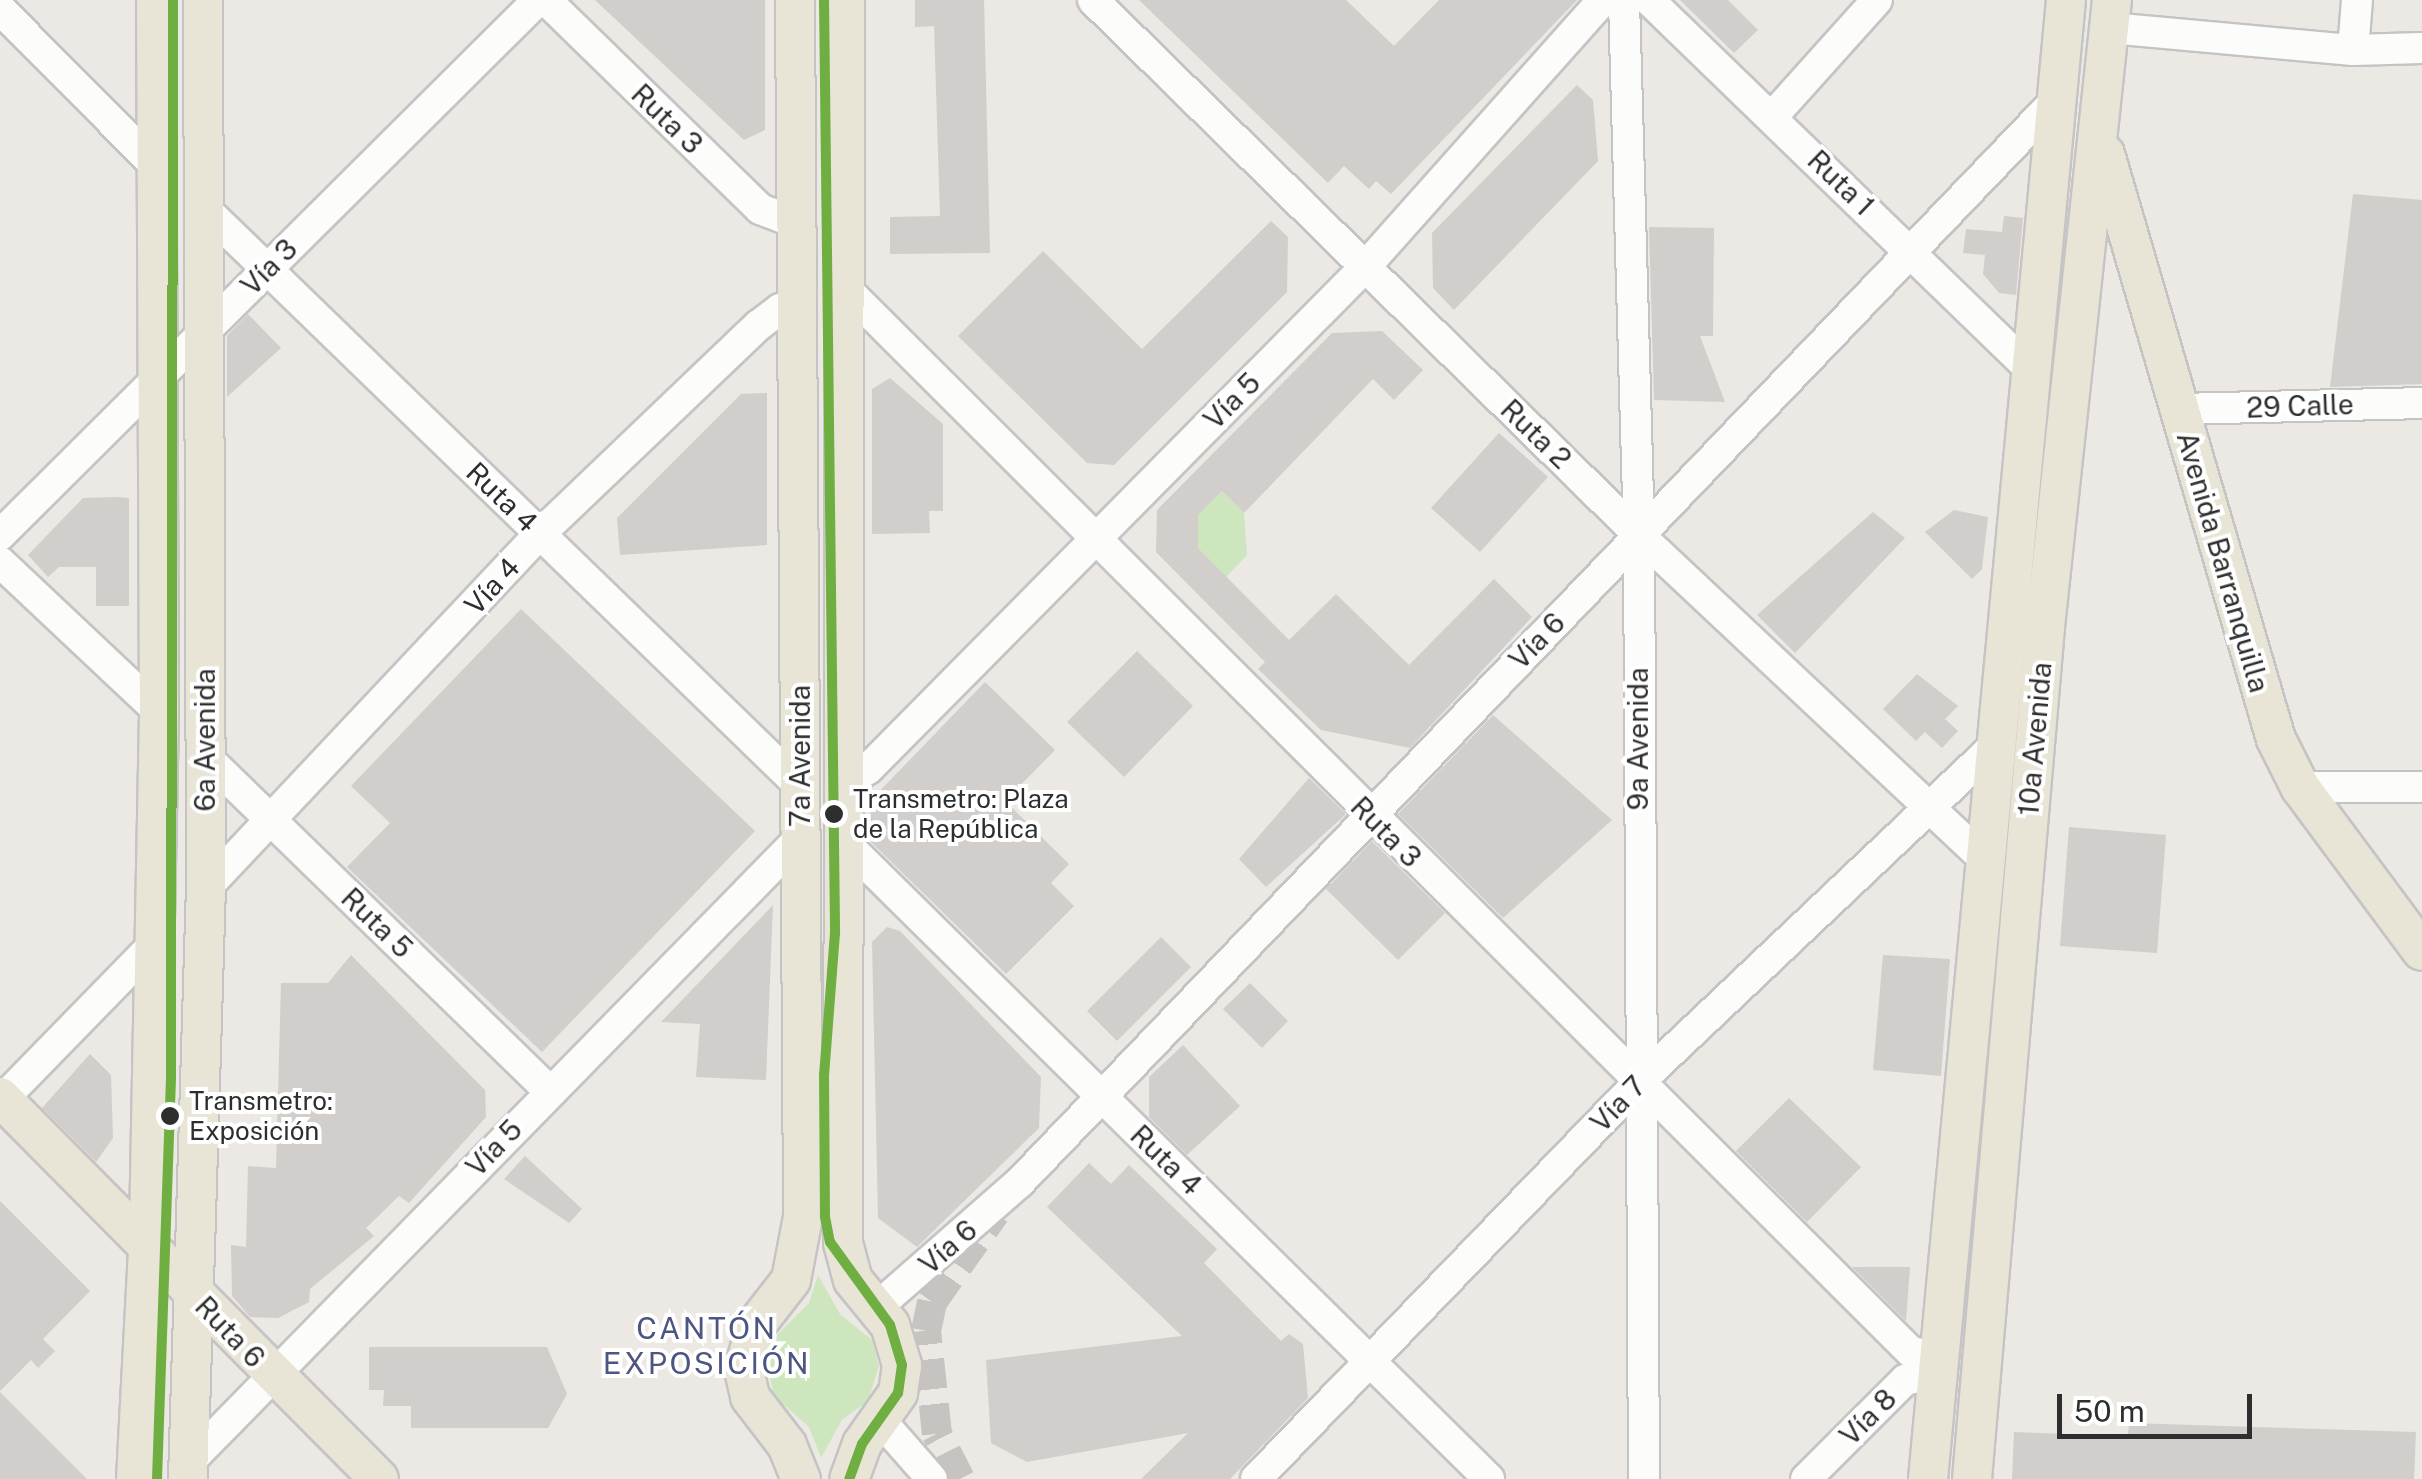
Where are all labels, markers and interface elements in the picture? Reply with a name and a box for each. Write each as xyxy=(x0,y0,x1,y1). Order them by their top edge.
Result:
street label: Ruta 3 xyxy=(625,77,709,161)
street label: Ruta 1 xyxy=(1801,143,1881,223)
street label: Vía 3 xyxy=(234,232,304,302)
street label: Vía 5 xyxy=(1197,366,1267,436)
street label: 29 Calle xyxy=(2246,387,2354,425)
street label: Ruta 2 xyxy=(1494,392,1578,476)
street label: Avenida Barranquilla xyxy=(2170,428,2276,696)
street label: Ruta 4 xyxy=(460,455,544,539)
street label: Vía 4 xyxy=(457,551,527,621)
street label: Vía 6 xyxy=(1502,606,1572,676)
street label: 10a Avenida xyxy=(2012,661,2058,817)
street label: 9a Avenida xyxy=(1621,668,1655,810)
street label: 6a Avenida xyxy=(188,669,222,811)
street label: 7a Avenida xyxy=(783,685,817,827)
place label: Transmetro: Plaza de la República xyxy=(853,783,1069,844)
street label: Ruta 3 xyxy=(1344,790,1428,874)
marker: Transmetro: Plaza de la República xyxy=(824,804,844,824)
street label: Ruta 5 xyxy=(334,881,420,965)
street label: Vía 7 xyxy=(1584,1069,1652,1139)
place label: Transmetro: Exposición xyxy=(189,1085,333,1146)
marker: Transmetro: Exposición xyxy=(160,1106,180,1126)
street label: Vía 5 xyxy=(459,1113,529,1183)
street label: Ruta 4 xyxy=(1124,1118,1208,1202)
street label: Vía 6 xyxy=(912,1213,984,1281)
street label: Ruta 6 xyxy=(188,1290,272,1374)
district label: CANTÓN EXPOSICIÓN xyxy=(603,1310,811,1380)
scale bar xyxy=(2062,1374,2257,1436)
street label: Vía 8 xyxy=(1833,1382,1903,1452)
text: 50 m xyxy=(2074,1393,2145,1429)

